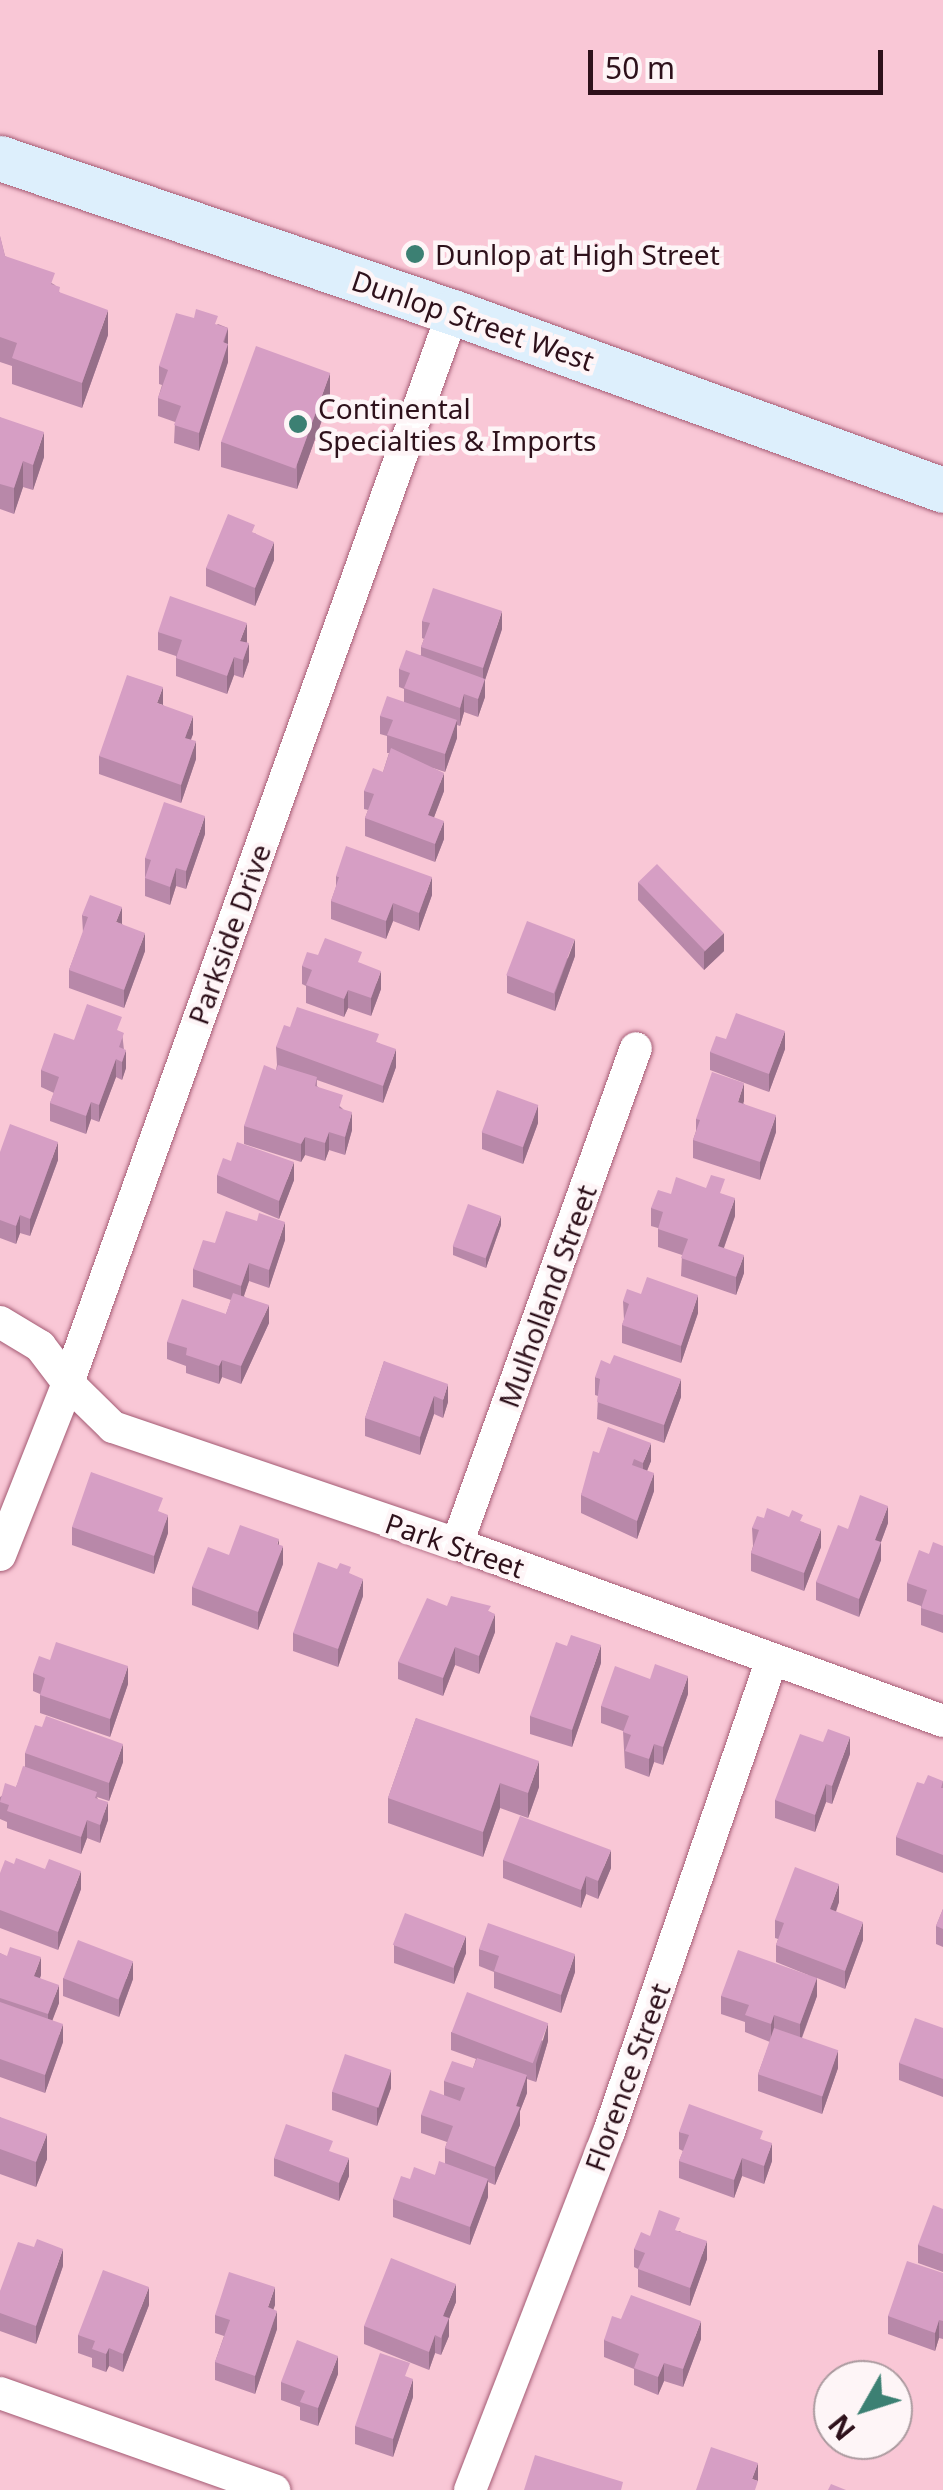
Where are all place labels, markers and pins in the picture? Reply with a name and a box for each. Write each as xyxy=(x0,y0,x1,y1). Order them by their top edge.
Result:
place label: Dunlop at High Street xyxy=(435,237,720,271)
marker: Dunlop at High Street xyxy=(404,243,426,265)
place label: Continental Specialties & Imports xyxy=(318,391,596,457)
marker: Continental Specialties & Imports xyxy=(287,413,309,435)

